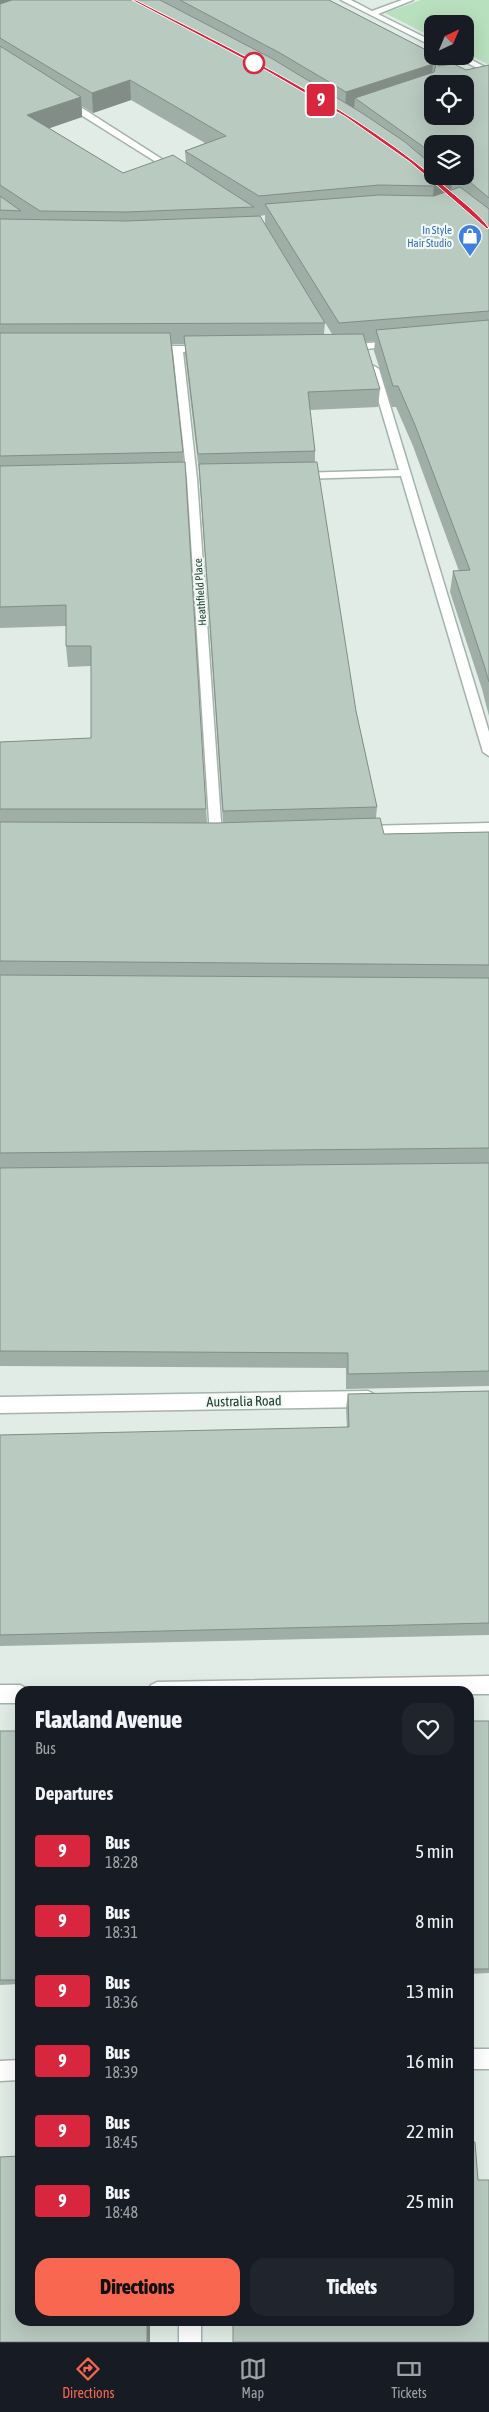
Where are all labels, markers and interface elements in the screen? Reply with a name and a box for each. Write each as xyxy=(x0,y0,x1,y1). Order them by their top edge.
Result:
north arrow xyxy=(424,15,474,65)
map controls xyxy=(424,15,474,185)
unlabelled marker xyxy=(243,52,265,74)
button: locate xyxy=(424,75,474,125)
line badge: 9 xyxy=(305,84,337,116)
text: 9 xyxy=(317,89,325,110)
button: layers xyxy=(424,135,474,185)
shop icon: In Style Hair Studio xyxy=(457,223,483,257)
place label: In Style Hair Studio xyxy=(407,224,452,249)
street label: Heathfield Place xyxy=(192,558,208,626)
street label: Australia Road xyxy=(206,1392,282,1410)
button: heart xyxy=(402,1703,454,1755)
text: Flaxland Avenue xyxy=(35,1706,182,1733)
text: Bus xyxy=(35,1739,56,1757)
text: Departures xyxy=(35,1782,113,1804)
text: Bus xyxy=(105,1831,130,1853)
text: 9 xyxy=(58,1840,67,1861)
text: 5 min xyxy=(415,1840,454,1862)
text: 18:28 xyxy=(105,1853,138,1871)
text: Bus xyxy=(105,1901,130,1923)
text: 9 xyxy=(58,1910,67,1931)
text: 8 min xyxy=(415,1910,454,1932)
text: 18:31 xyxy=(105,1923,138,1941)
text: Bus xyxy=(105,1971,130,1993)
text: 9 xyxy=(58,1980,67,2001)
text: 13 min xyxy=(406,1980,454,2002)
text: 18:36 xyxy=(105,1993,138,2011)
text: Bus xyxy=(105,2041,130,2063)
text: 9 xyxy=(58,2050,67,2071)
text: 16 min xyxy=(406,2050,454,2072)
text: 18:39 xyxy=(105,2063,138,2081)
text: Bus xyxy=(105,2111,130,2133)
text: 9 xyxy=(58,2120,67,2141)
text: 22 min xyxy=(406,2120,454,2142)
text: 18:45 xyxy=(105,2133,138,2151)
text: Bus xyxy=(105,2181,130,2203)
text: 9 xyxy=(58,2190,67,2211)
text: 25 min xyxy=(406,2190,454,2212)
text: 18:48 xyxy=(105,2203,138,2221)
button: Directions xyxy=(35,2258,240,2316)
button: Tickets xyxy=(250,2258,454,2316)
tab: Directions xyxy=(62,2355,114,2401)
tab: Map xyxy=(239,2355,267,2401)
tab: Tickets xyxy=(391,2355,427,2401)

